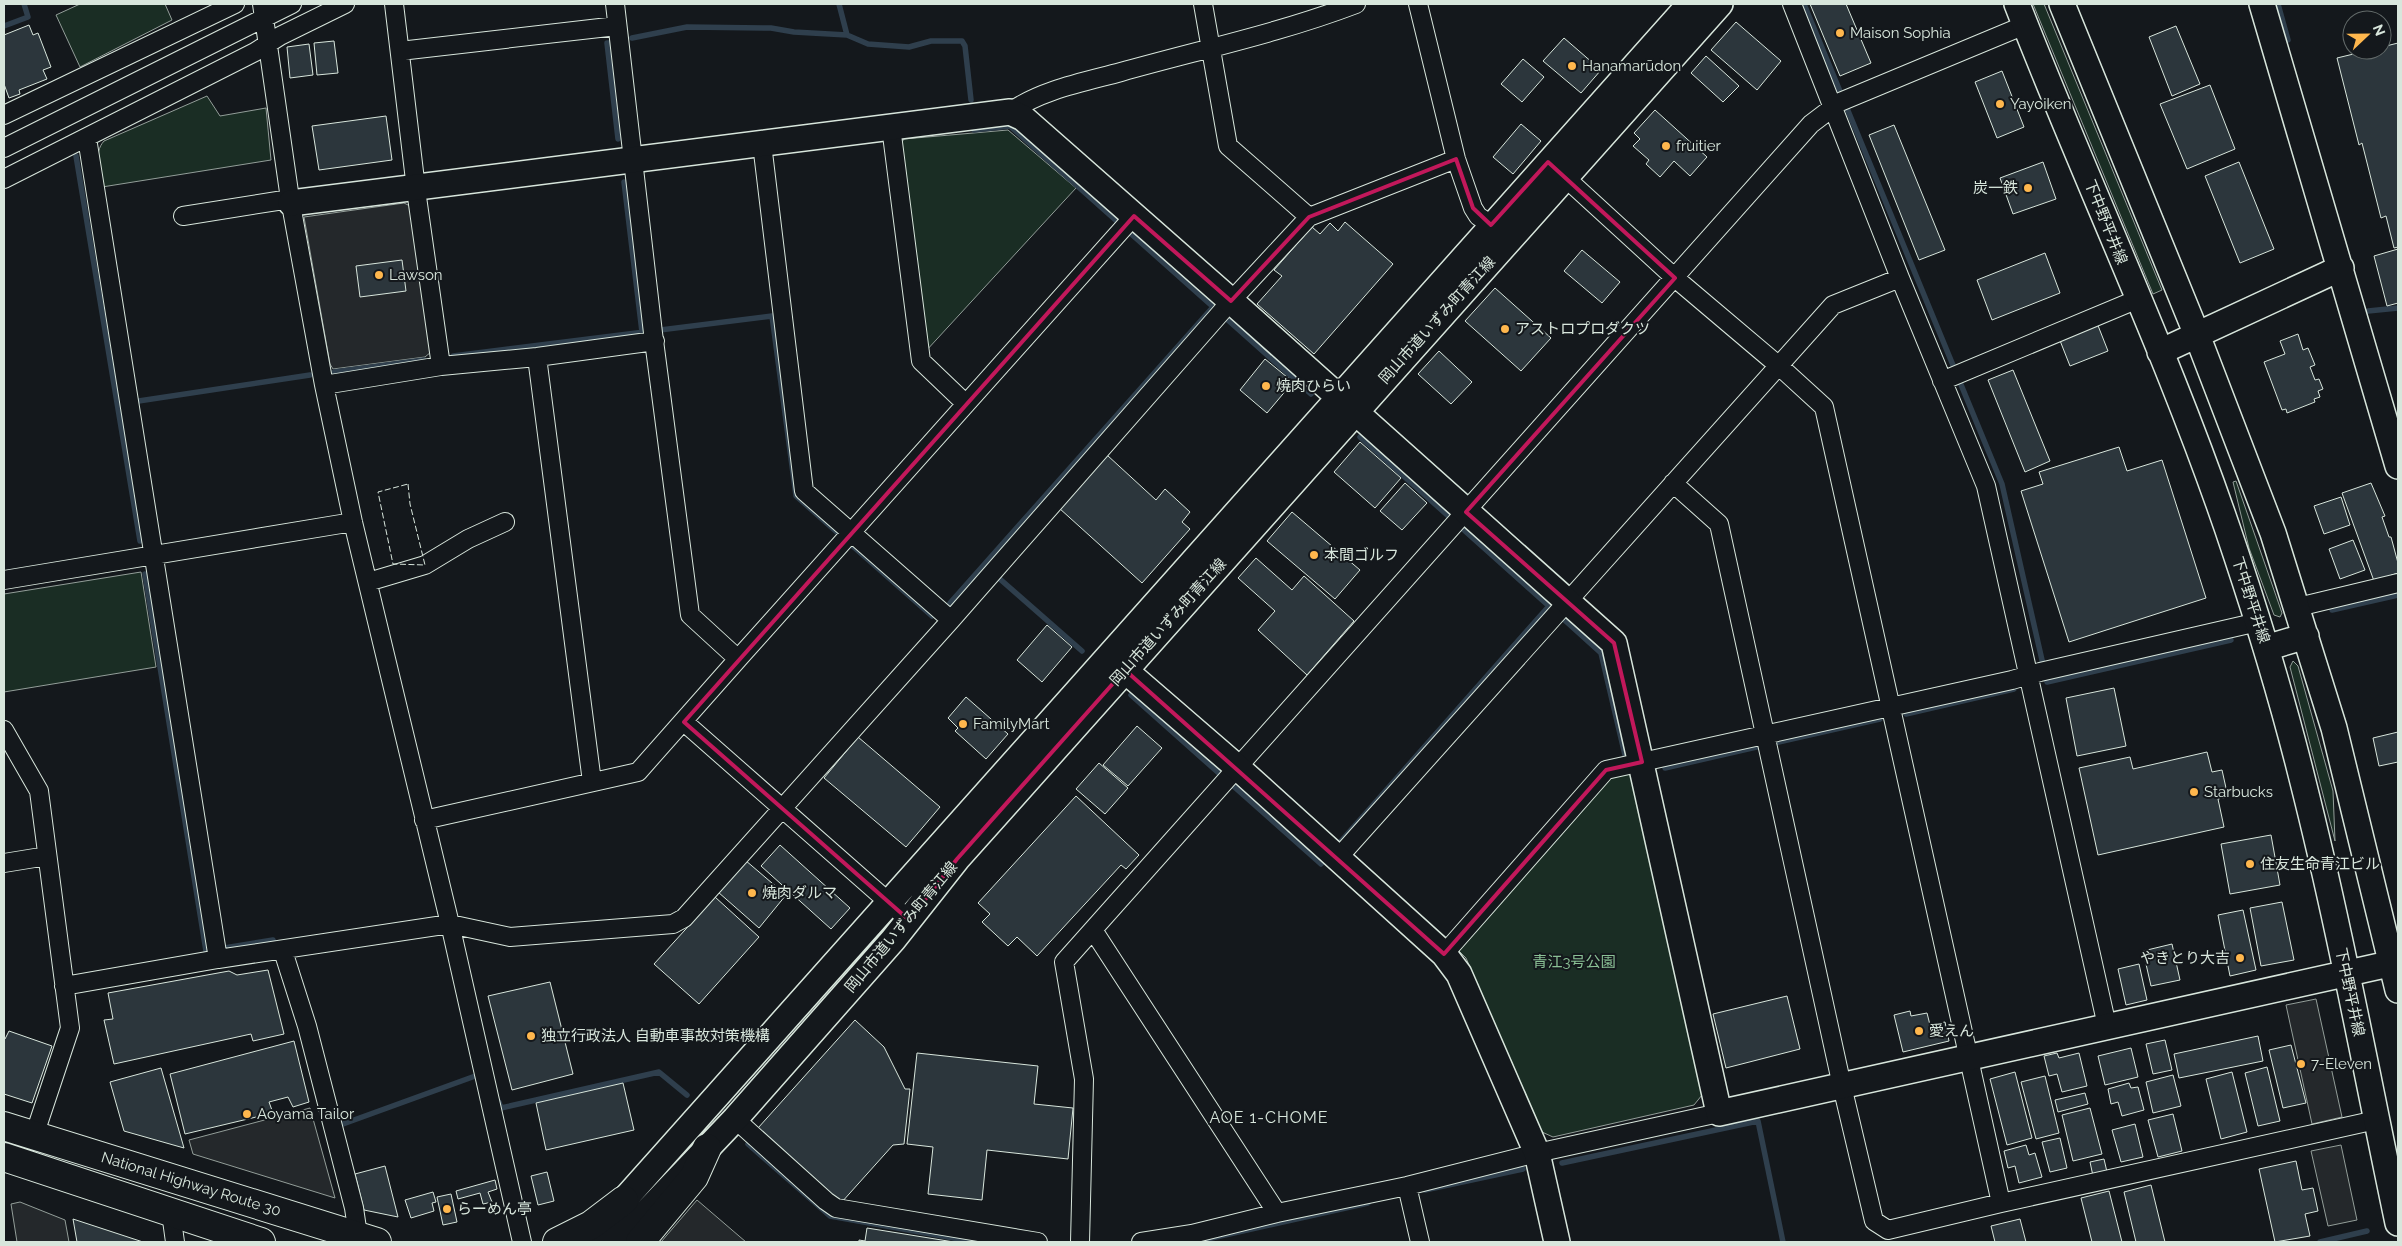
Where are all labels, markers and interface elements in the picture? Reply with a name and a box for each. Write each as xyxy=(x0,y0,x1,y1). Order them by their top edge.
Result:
north arrow xyxy=(2342,10,2392,60)
text: N xyxy=(2370,22,2388,38)
place label: Maison Sophia xyxy=(1850,24,1951,42)
marker: Maison Sophia xyxy=(1834,27,1846,39)
place label: Hanamarūdon xyxy=(1582,57,1681,75)
marker: Hanamarūdon xyxy=(1566,60,1578,72)
place label: Yayoiken xyxy=(2010,95,2072,113)
marker: Yayoiken xyxy=(1994,98,2006,110)
place label: fruitier xyxy=(1676,137,1721,155)
marker: fruitier xyxy=(1660,140,1672,152)
street label: 下中野平井線 xyxy=(2081,177,2131,267)
place label: 炭一鉄 xyxy=(1973,179,2018,197)
marker: 炭一鉄 xyxy=(2022,182,2034,194)
street label: 岡山市道いずみ町青江線 xyxy=(1375,253,1499,387)
place label: Lawson xyxy=(389,266,443,284)
marker: Lawson xyxy=(373,269,385,281)
place label: アストロプロダクツ xyxy=(1515,320,1650,338)
marker: アストロプロダクツ xyxy=(1499,323,1511,335)
place label: 焼肉ひらい xyxy=(1276,377,1351,395)
marker: 焼肉ひらい xyxy=(1260,380,1272,392)
place label: 本間ゴルフ xyxy=(1324,546,1399,564)
marker: 本間ゴルフ xyxy=(1308,549,1320,561)
street label: 下中野平井線 xyxy=(2229,554,2273,646)
street label: 岡山市道いずみ町青江線 xyxy=(1106,555,1230,689)
place label: FamilyMart xyxy=(973,715,1050,733)
marker: FamilyMart xyxy=(957,718,969,730)
place label: Starbucks xyxy=(2204,783,2273,801)
marker: Starbucks xyxy=(2188,786,2200,798)
place label: 住友生命青江ビル xyxy=(2260,855,2380,873)
street label: 岡山市道いずみ町青江線 xyxy=(841,858,961,996)
marker: 住友生命青江ビル xyxy=(2244,858,2256,870)
place label: 焼肉ダルマ xyxy=(762,884,837,902)
marker: 焼肉ダルマ xyxy=(746,887,758,899)
street label: 下中野平井線 xyxy=(2332,946,2368,1038)
place label: やきとり大吉 xyxy=(2140,949,2230,967)
marker: やきとり大吉 xyxy=(2234,952,2246,964)
park label: 青江3号公園 xyxy=(1532,953,1616,971)
place label: 愛えん xyxy=(1929,1022,1974,1040)
marker: 愛えん xyxy=(1913,1025,1925,1037)
place label: 独立行政法人 自動車事故対策機構 xyxy=(541,1027,770,1045)
marker: 独立行政法人 自動車事故対策機構 xyxy=(525,1030,537,1042)
place label: 7-Eleven xyxy=(2311,1055,2372,1073)
marker: 7-Eleven xyxy=(2295,1058,2307,1070)
place label: Aoyama Tailor xyxy=(257,1105,355,1123)
marker: Aoyama Tailor xyxy=(241,1108,253,1120)
district label: AOE 1-CHOME xyxy=(1209,1108,1329,1127)
street label: National Highway Route 30 xyxy=(99,1148,283,1220)
place label: らーめん亭 xyxy=(457,1200,532,1218)
marker: らーめん亭 xyxy=(441,1203,453,1215)

